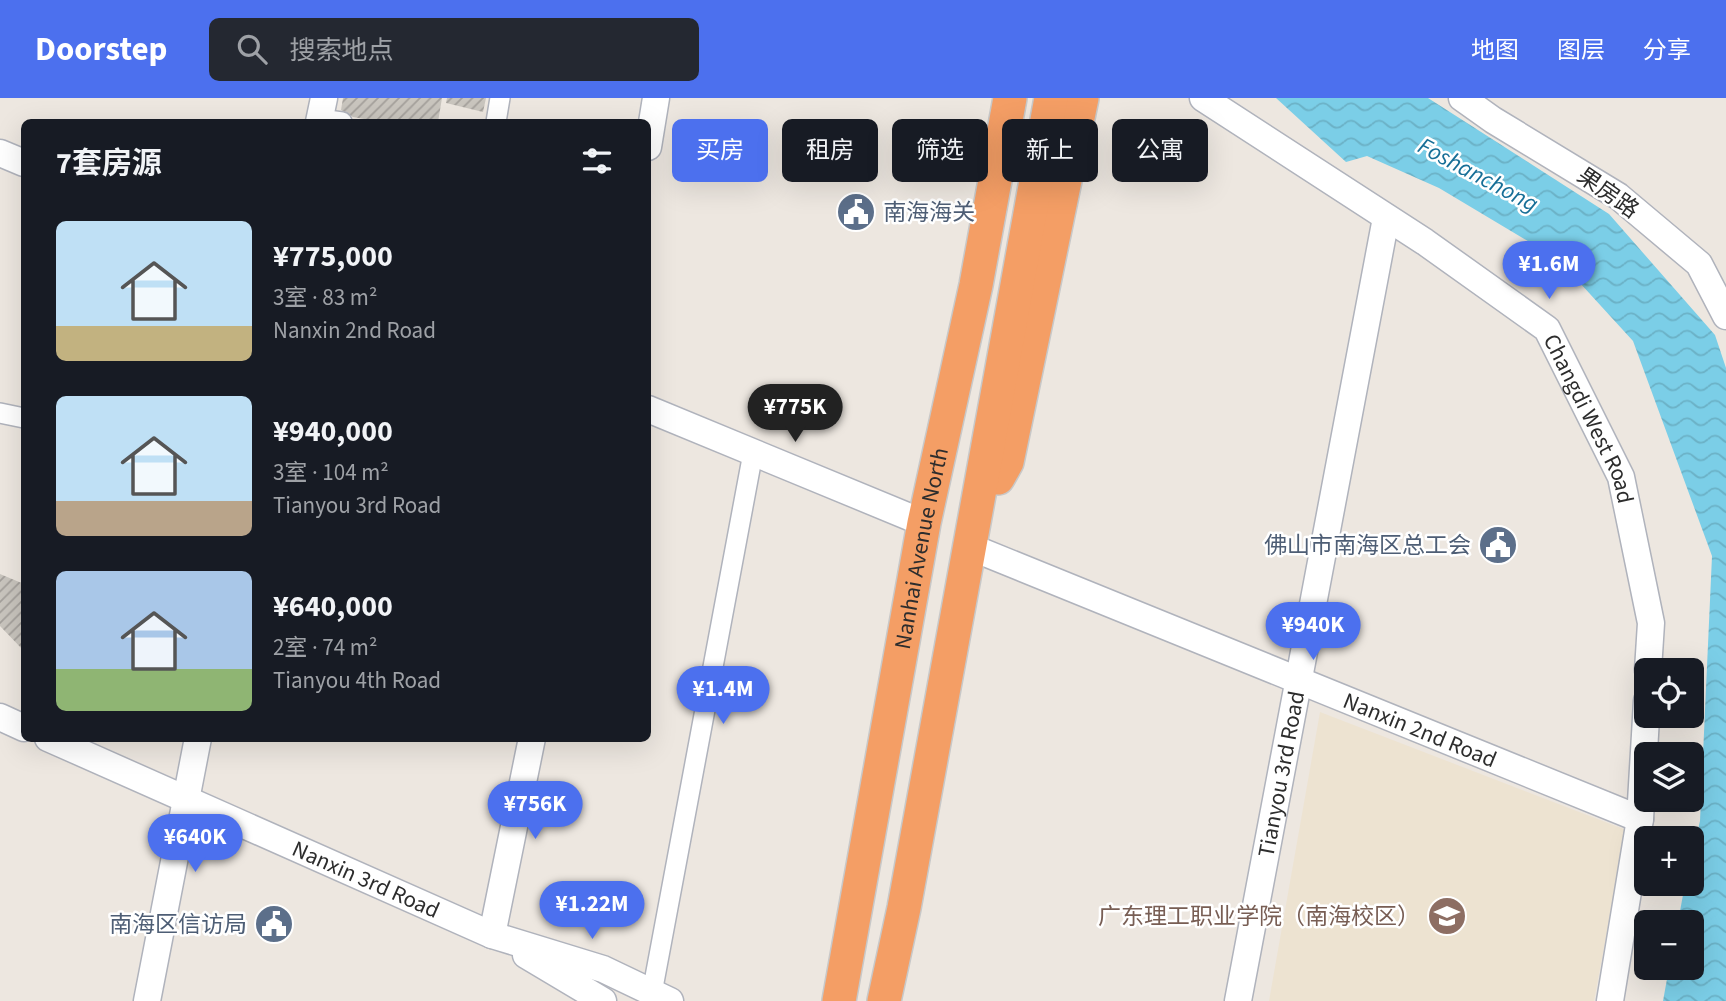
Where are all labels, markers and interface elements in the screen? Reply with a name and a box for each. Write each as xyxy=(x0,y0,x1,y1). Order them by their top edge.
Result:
search box xyxy=(209,18,699,81)
text: Doorstep xyxy=(35,26,167,73)
icon: search xyxy=(233,30,271,68)
text: 搜索地点 xyxy=(289,32,393,69)
text: 地图 xyxy=(1471,33,1519,68)
text: 图层 xyxy=(1557,33,1605,68)
text: 分享 xyxy=(1643,33,1691,68)
chip: 买房 xyxy=(672,119,768,182)
chip: 租房 xyxy=(782,119,878,182)
chip: 筛选 xyxy=(892,119,988,182)
chip: 新上 xyxy=(1002,119,1098,182)
chip: 公寓 xyxy=(1112,119,1208,182)
water label: Foshanchong xyxy=(1412,129,1544,221)
text: 7套房源 xyxy=(56,142,162,185)
icon: filters xyxy=(578,142,616,180)
street label: 果房路 xyxy=(1570,160,1646,226)
public building icon: 南海海关 xyxy=(835,191,877,233)
place label: 南海海关 xyxy=(883,196,975,229)
text: ¥775,000 xyxy=(273,235,393,278)
pin: ¥1.6M xyxy=(1500,242,1598,301)
text: ¥1.6M xyxy=(1519,247,1579,280)
icon: home xyxy=(112,249,196,333)
text: 3室 · 83 m² xyxy=(273,281,377,314)
text: Nanxin 2nd Road xyxy=(273,314,436,347)
street label: Changdi West Road xyxy=(1535,328,1642,506)
pin: ¥775K xyxy=(746,384,844,444)
text: ¥775K xyxy=(764,390,826,423)
text: ¥940,000 xyxy=(273,410,393,453)
icon: home xyxy=(112,424,196,508)
street label: Nanhai Avenue North xyxy=(885,444,957,652)
text: 3室 · 104 m² xyxy=(273,456,389,489)
text: Tianyou 3rd Road xyxy=(273,489,441,522)
public building icon: 佛山市南海区总工会 xyxy=(1477,524,1519,566)
place label: 佛山市南海区总工会 xyxy=(1264,529,1471,562)
text: ¥640,000 xyxy=(273,585,393,628)
icon: home xyxy=(112,599,196,683)
pin: ¥940K xyxy=(1264,602,1362,662)
text: ¥940K xyxy=(1282,608,1344,641)
text: 2室 · 74 m² xyxy=(273,631,377,664)
map controls xyxy=(1634,658,1704,980)
button: locate xyxy=(1634,658,1704,728)
text: Tianyou 4th Road xyxy=(273,664,441,697)
pin: ¥1.4M xyxy=(674,666,772,726)
text: ¥1.4M xyxy=(693,672,753,705)
street label: Nanxin 2nd Road xyxy=(1338,684,1502,776)
street label: Tianyou 3rd Road xyxy=(1249,688,1313,860)
button: layers xyxy=(1634,742,1704,812)
pin: ¥756K xyxy=(486,782,584,841)
text: ¥756K xyxy=(504,787,566,820)
pin: ¥640K xyxy=(146,814,244,874)
text: ¥640K xyxy=(164,820,226,853)
button: + xyxy=(1634,826,1704,896)
street label: Nanxin 3rd Road xyxy=(287,832,445,926)
pin: ¥1.22M xyxy=(535,882,649,941)
text: ¥1.22M xyxy=(555,887,629,920)
school or university icon: 广东理工职业学院（南海校区） xyxy=(1426,895,1468,937)
place label: 广东理工职业学院（南海校区） xyxy=(1098,900,1420,933)
public building icon: 南海区信访局 xyxy=(253,903,295,945)
place label: 南海区信访局 xyxy=(109,908,247,941)
button: − xyxy=(1634,910,1704,980)

